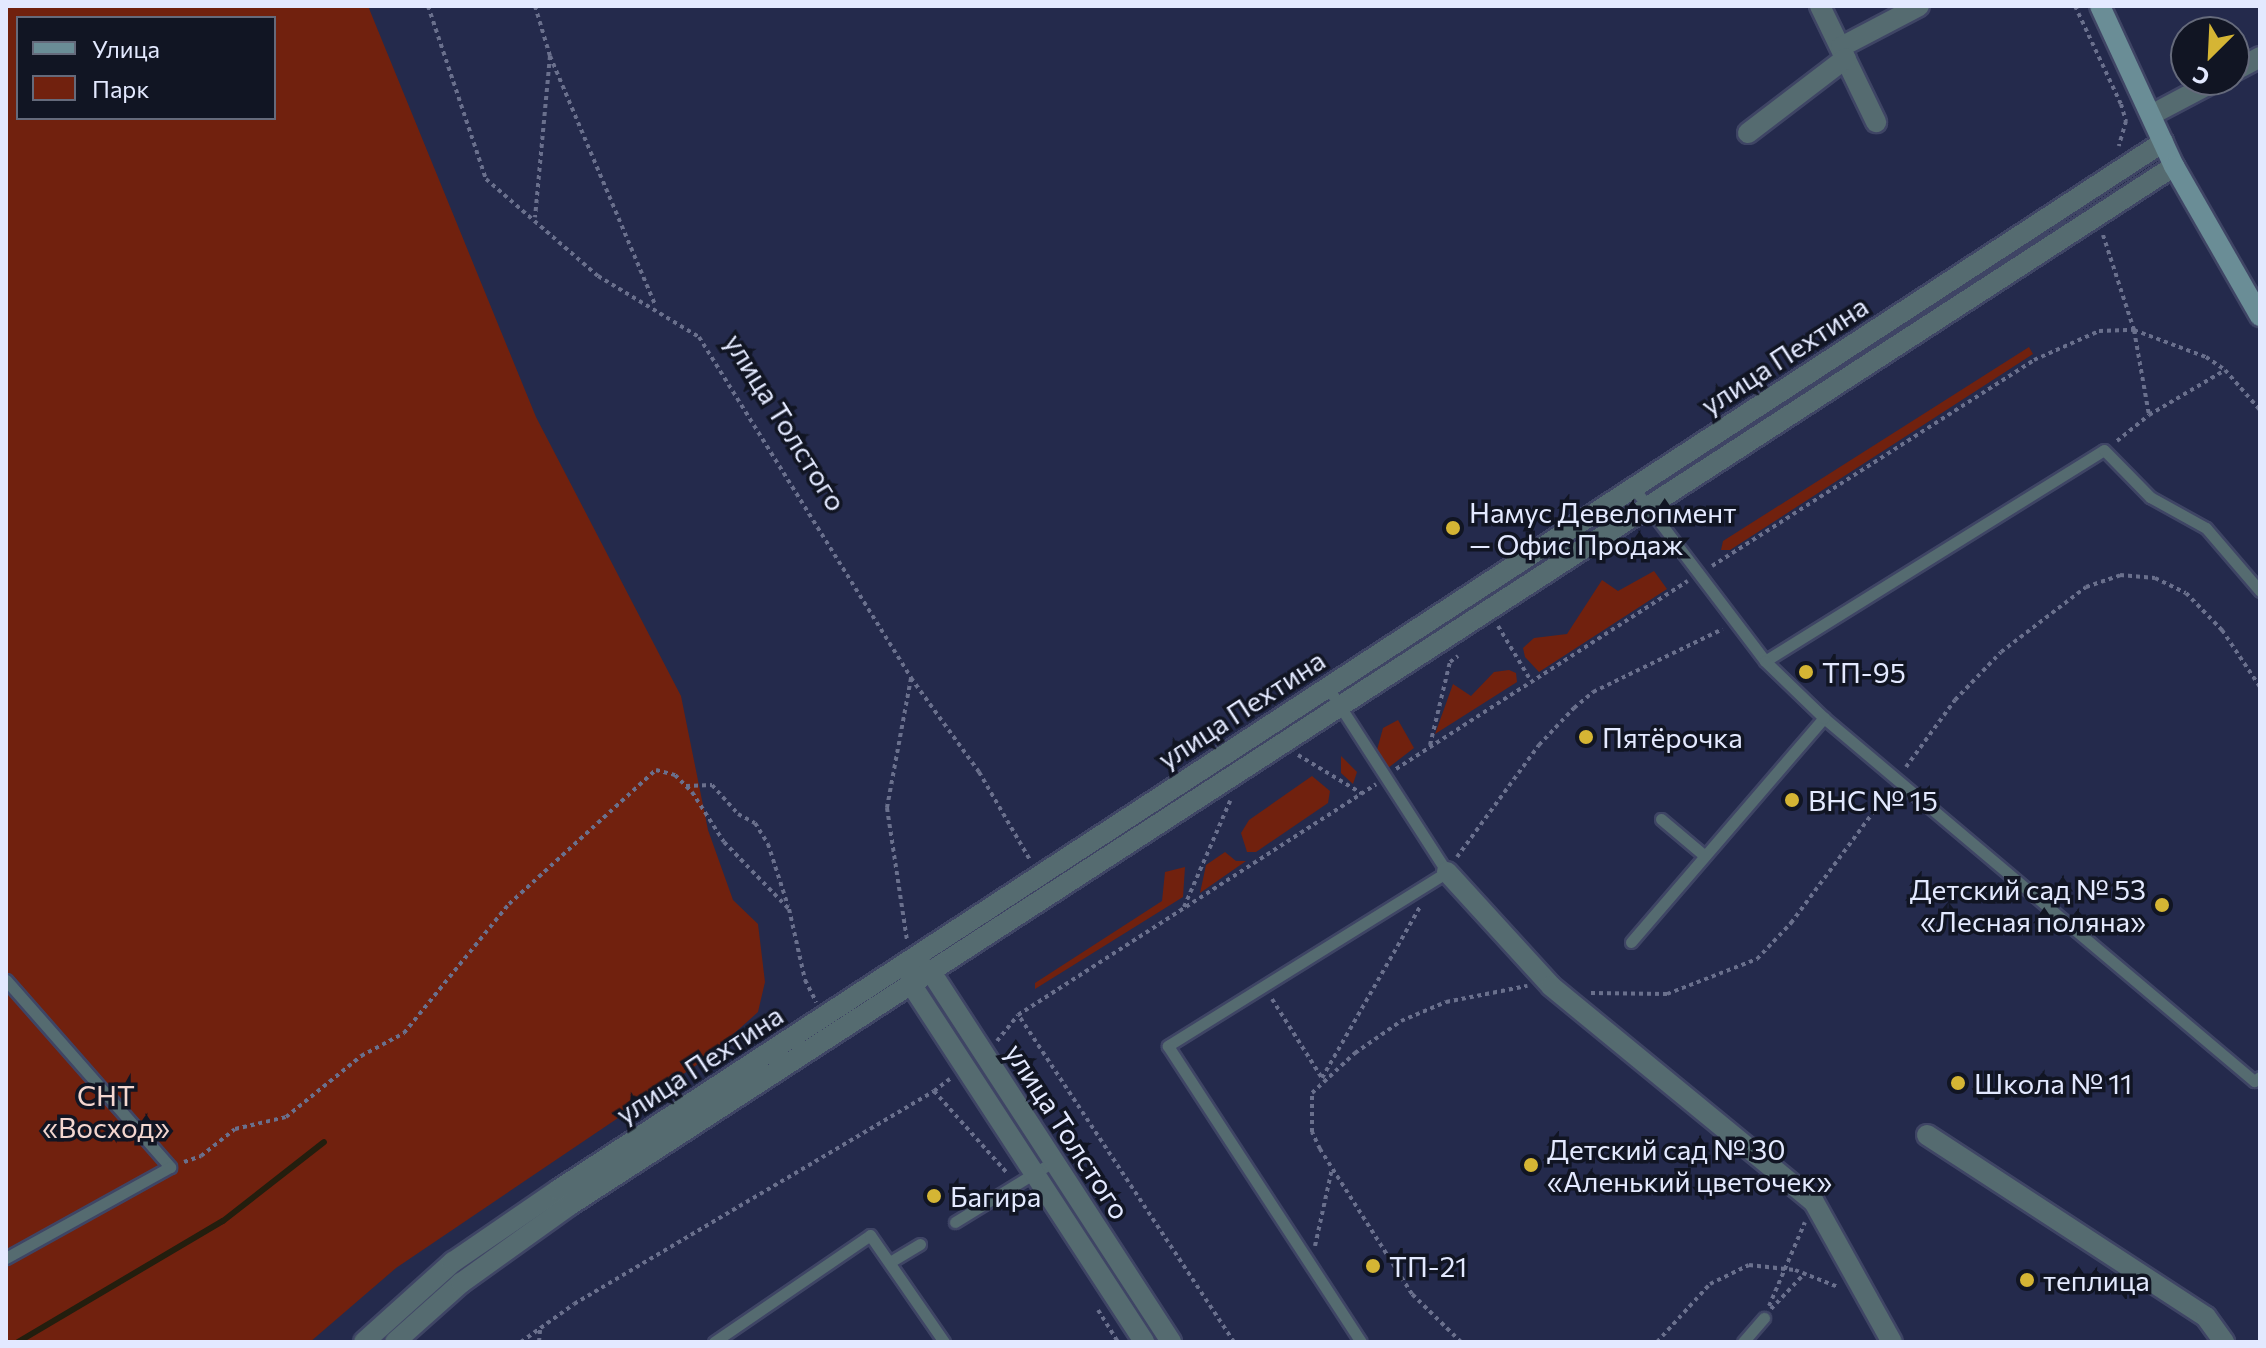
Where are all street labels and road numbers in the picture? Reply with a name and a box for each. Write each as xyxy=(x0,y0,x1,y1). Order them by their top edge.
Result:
street label: улица Пехтина xyxy=(1694,289,1874,421)
street label: улица Толстого xyxy=(718,327,854,517)
street label: улица Пехтина xyxy=(1151,643,1331,775)
street label: улица Пехтина xyxy=(609,998,789,1130)
street label: улица Толстого xyxy=(999,1037,1137,1225)

